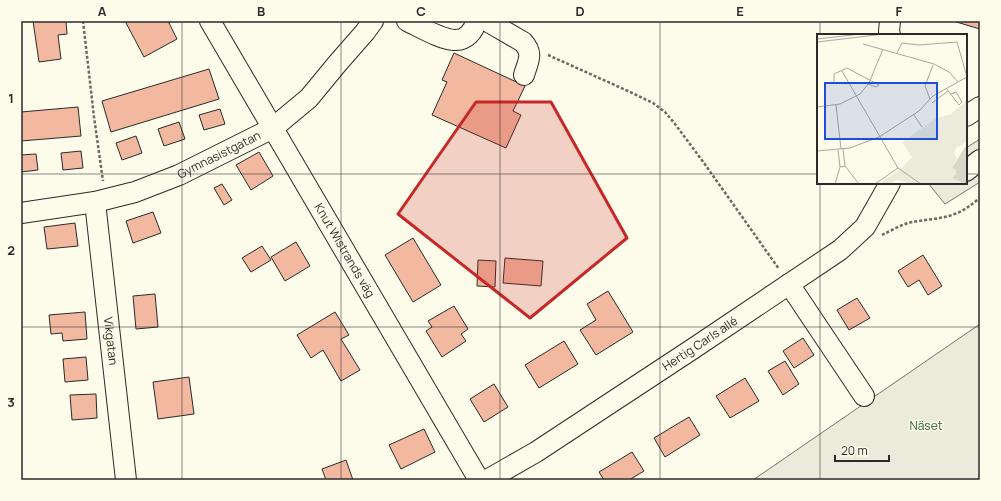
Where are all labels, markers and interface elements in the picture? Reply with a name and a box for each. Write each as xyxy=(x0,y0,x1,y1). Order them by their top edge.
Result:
text: A xyxy=(98,2,107,20)
text: B xyxy=(257,2,265,20)
text: C xyxy=(416,2,426,20)
text: D xyxy=(575,2,585,20)
text: E xyxy=(736,2,744,20)
text: F xyxy=(896,2,903,20)
inset map xyxy=(817,34,967,184)
text: 1 xyxy=(8,89,14,107)
street label: Gymnasistgatan xyxy=(174,126,264,183)
street label: Knut Wistrands väg xyxy=(311,200,379,301)
text: 2 xyxy=(7,241,15,259)
street label: Hertig Carls allé xyxy=(659,312,741,375)
street label: Vikgatan xyxy=(100,316,122,366)
text: 3 xyxy=(7,393,15,411)
park label: Näset xyxy=(909,417,943,434)
scale bar xyxy=(835,437,889,463)
text: 20 m xyxy=(841,442,868,459)

